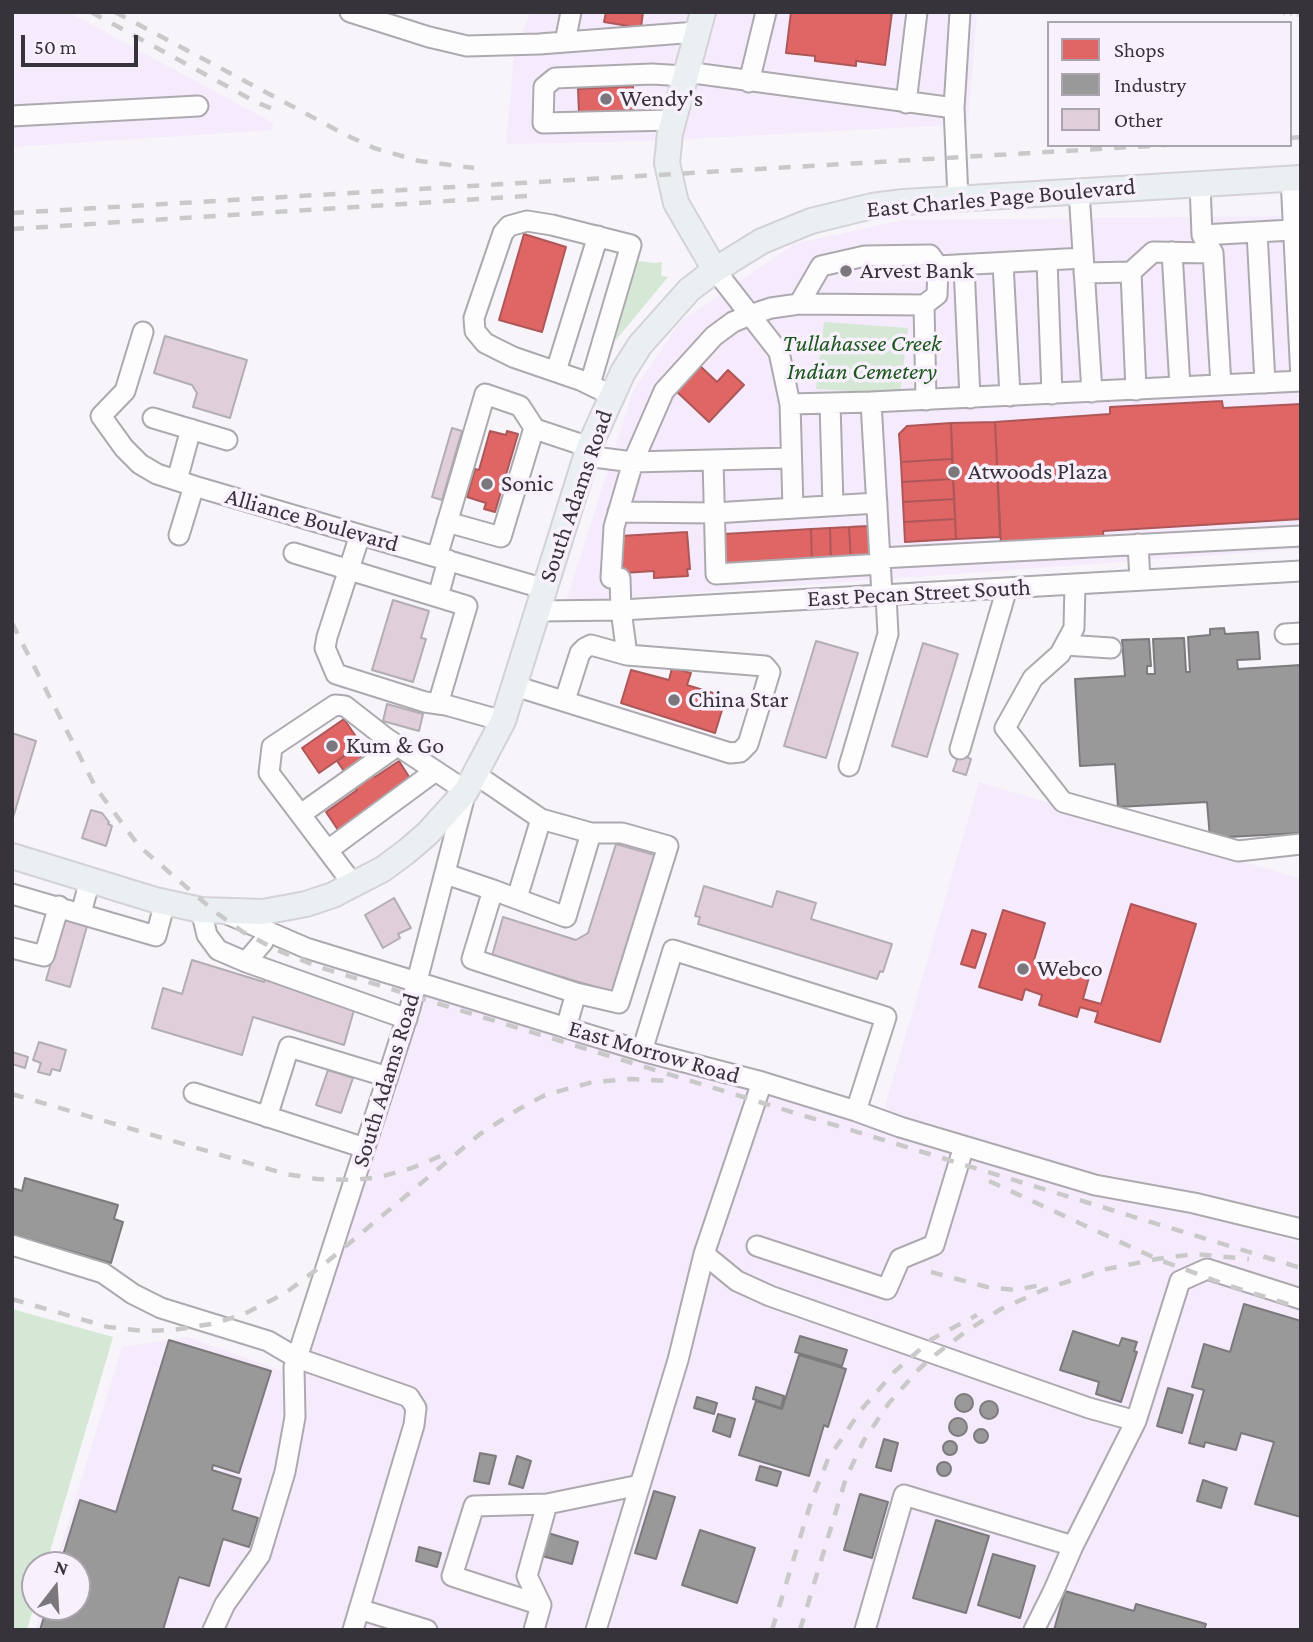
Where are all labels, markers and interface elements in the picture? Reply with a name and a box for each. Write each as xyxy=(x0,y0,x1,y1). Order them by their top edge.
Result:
scale bar xyxy=(24,21,142,65)
legend xyxy=(1047,21,1292,147)
text: 50 m xyxy=(34,35,77,59)
text: Shops xyxy=(1114,38,1165,62)
text: Industry xyxy=(1114,73,1186,97)
place label: Wendy's xyxy=(620,85,703,113)
marker: Wendy's xyxy=(598,91,614,107)
text: Other xyxy=(1114,108,1163,132)
street label: East Charles Page Boulevard xyxy=(865,172,1137,224)
place label: Arvest Bank xyxy=(860,257,974,285)
marker: Arvest Bank xyxy=(838,263,854,279)
park label: Tullahassee Creek Indian Cemetery xyxy=(782,330,942,386)
street label: South Adams Road xyxy=(533,406,619,586)
place label: Atwoods Plaza xyxy=(968,458,1108,486)
marker: Atwoods Plaza xyxy=(946,464,962,480)
place label: Sonic xyxy=(501,470,553,498)
marker: Sonic xyxy=(479,476,495,492)
street label: Alliance Boulevard xyxy=(222,482,402,558)
street label: East Pecan Street South xyxy=(806,573,1032,613)
place label: China Star xyxy=(688,686,789,714)
marker: China Star xyxy=(666,692,682,708)
place label: Kum & Go xyxy=(346,732,444,760)
marker: Kum & Go xyxy=(324,738,340,754)
place label: Webco xyxy=(1037,955,1103,983)
marker: Webco xyxy=(1015,961,1031,977)
street label: South Adams Road xyxy=(346,990,426,1170)
street label: East Morrow Road xyxy=(565,1014,743,1090)
north arrow xyxy=(21,1551,91,1621)
text: N xyxy=(52,1555,71,1579)

